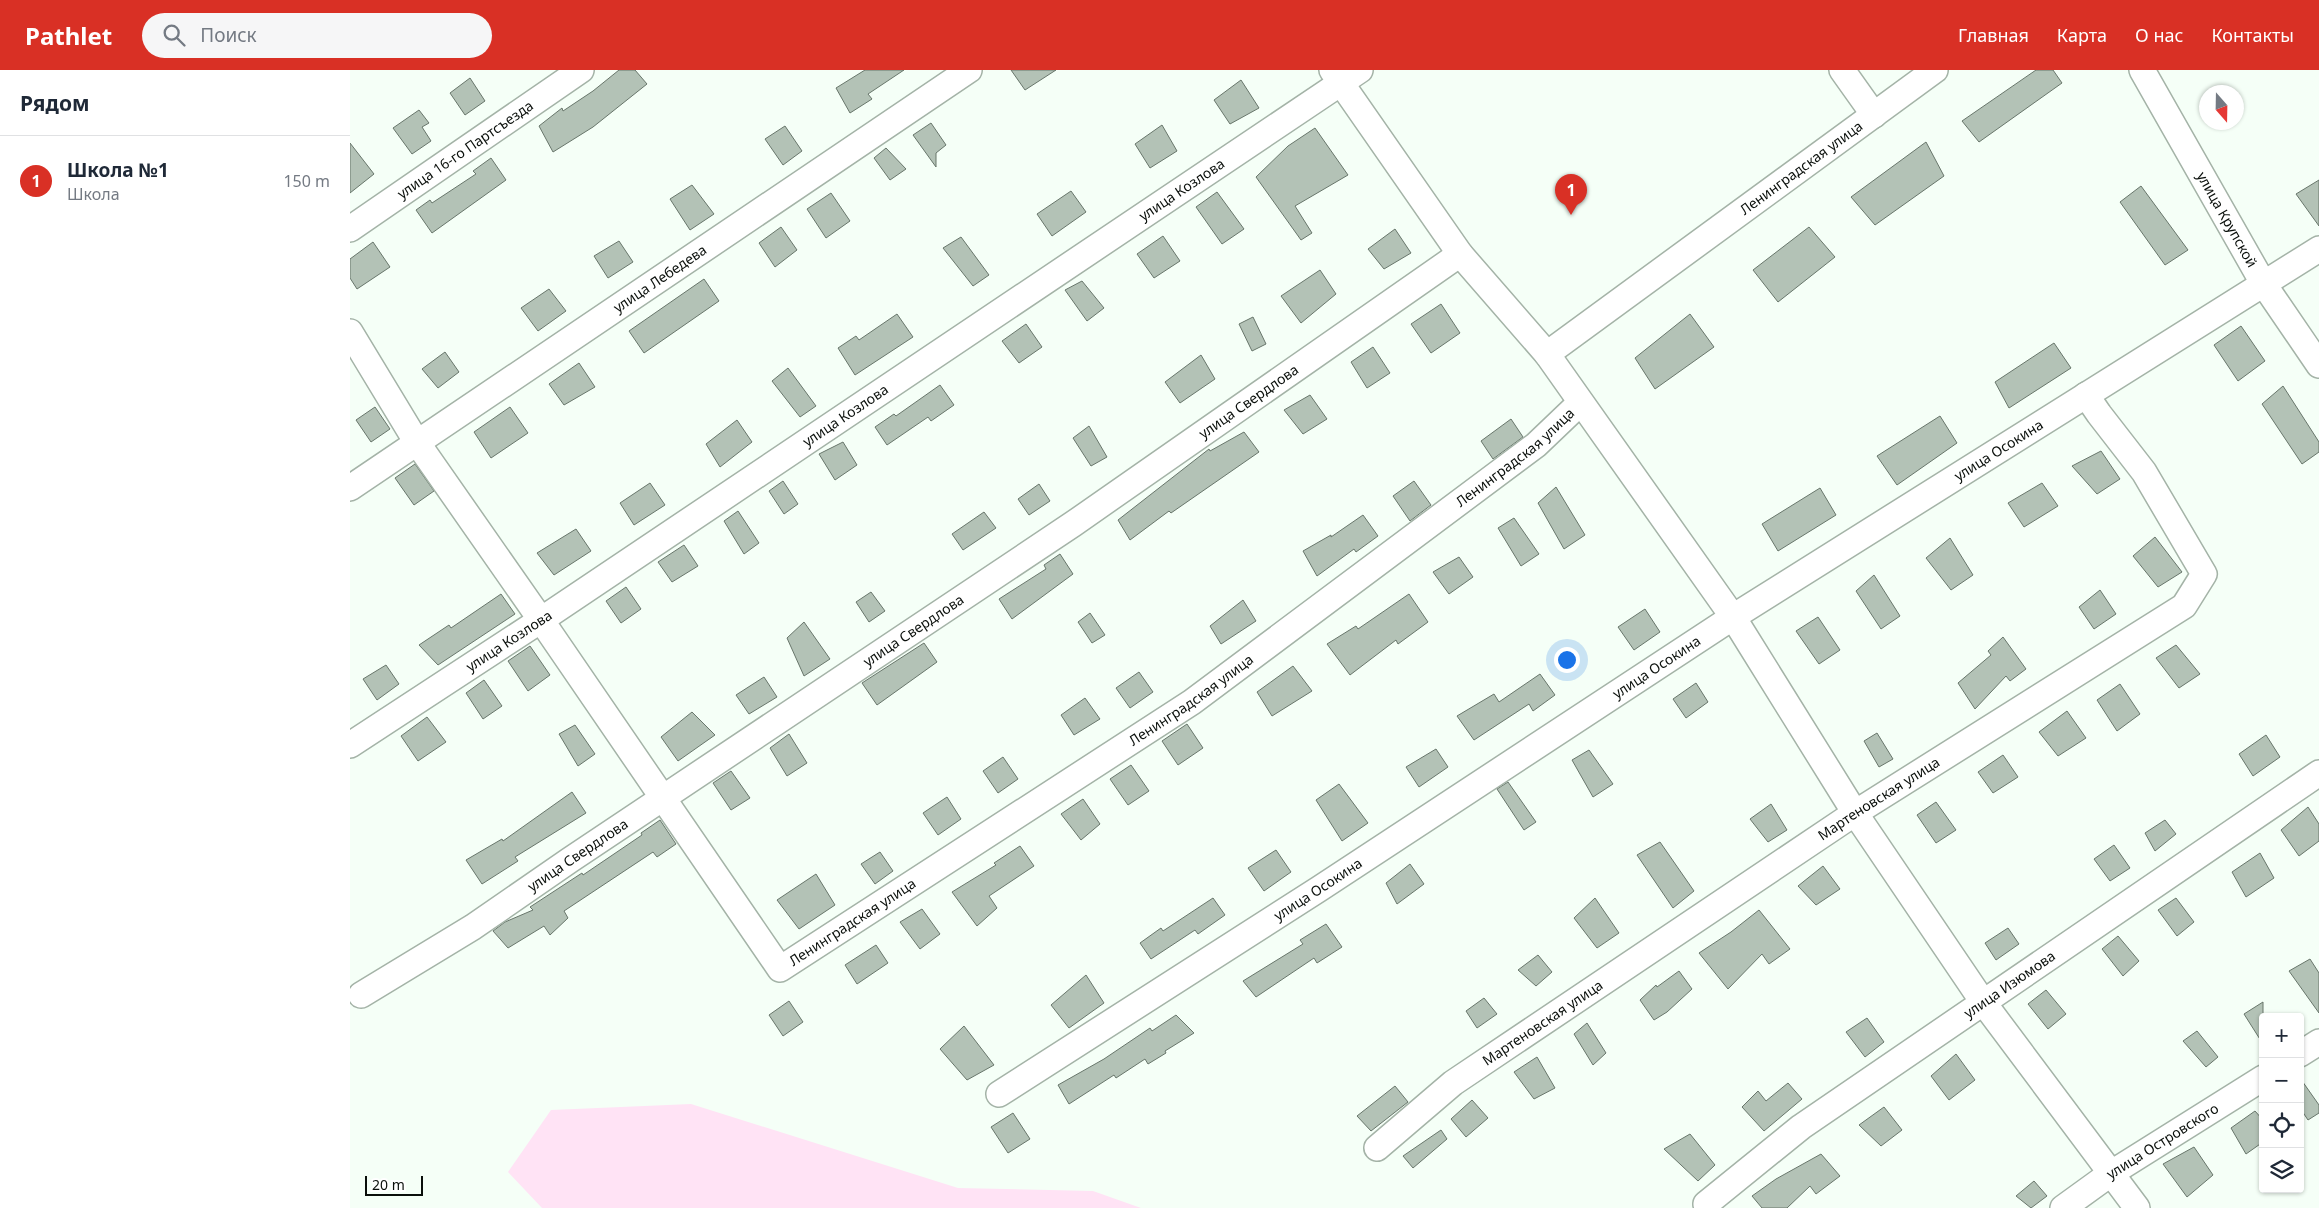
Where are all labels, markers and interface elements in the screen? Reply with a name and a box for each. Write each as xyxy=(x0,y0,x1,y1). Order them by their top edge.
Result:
search box xyxy=(142,13,492,58)
text: Pathlet xyxy=(25,19,112,52)
icon: search xyxy=(160,21,188,49)
text: Поиск xyxy=(200,22,257,48)
text: Главная xyxy=(1958,23,2029,47)
text: Карта xyxy=(2057,23,2107,47)
text: О нас xyxy=(2135,23,2183,47)
text: Контакты xyxy=(2211,23,2294,47)
north arrow xyxy=(2199,85,2244,130)
text: Рядом xyxy=(20,89,90,117)
street label: улица 16-го Партсъезда xyxy=(393,96,537,203)
street label: Ленинградская улица xyxy=(1736,116,1866,219)
street label: улица Козлова xyxy=(1135,154,1228,225)
text: Школа №1 xyxy=(67,157,169,183)
street label: улица Крупской xyxy=(2193,168,2262,270)
text: 1 xyxy=(31,170,41,192)
text: 150 m xyxy=(283,170,330,192)
pin: 1 xyxy=(1555,174,1587,215)
text: Школа xyxy=(67,183,120,205)
street label: улица Лебедева xyxy=(609,240,710,317)
street label: улица Свердлова xyxy=(1195,360,1302,442)
street label: улица Козлова xyxy=(799,380,892,451)
street label: Ленинградская улица xyxy=(1452,403,1578,511)
street label: улица Осокина xyxy=(1950,415,2046,485)
street label: улица Свердлова xyxy=(859,590,967,671)
street label: улица Козлова xyxy=(462,605,555,676)
street label: улица Осокина xyxy=(1609,631,1704,703)
your location xyxy=(1554,647,1580,673)
street label: Ленинградская улица xyxy=(1125,650,1257,750)
street label: Мартеновская улица xyxy=(1814,752,1943,844)
street label: улица Свердлова xyxy=(523,814,631,896)
street label: улица Осокина xyxy=(1270,853,1366,925)
street label: Ленинградская улица xyxy=(785,874,919,970)
street label: улица Изюмова xyxy=(1960,946,2059,1022)
street label: Мартеновская улица xyxy=(1478,975,1606,1070)
map controls xyxy=(2259,1013,2304,1193)
button: + xyxy=(2259,1013,2304,1058)
button: − xyxy=(2259,1058,2304,1103)
street label: улица Островского xyxy=(2103,1098,2222,1183)
button: locate xyxy=(2259,1103,2304,1148)
button: layers xyxy=(2259,1148,2304,1193)
scale bar xyxy=(365,1173,422,1196)
text: 20 m xyxy=(372,1175,405,1194)

